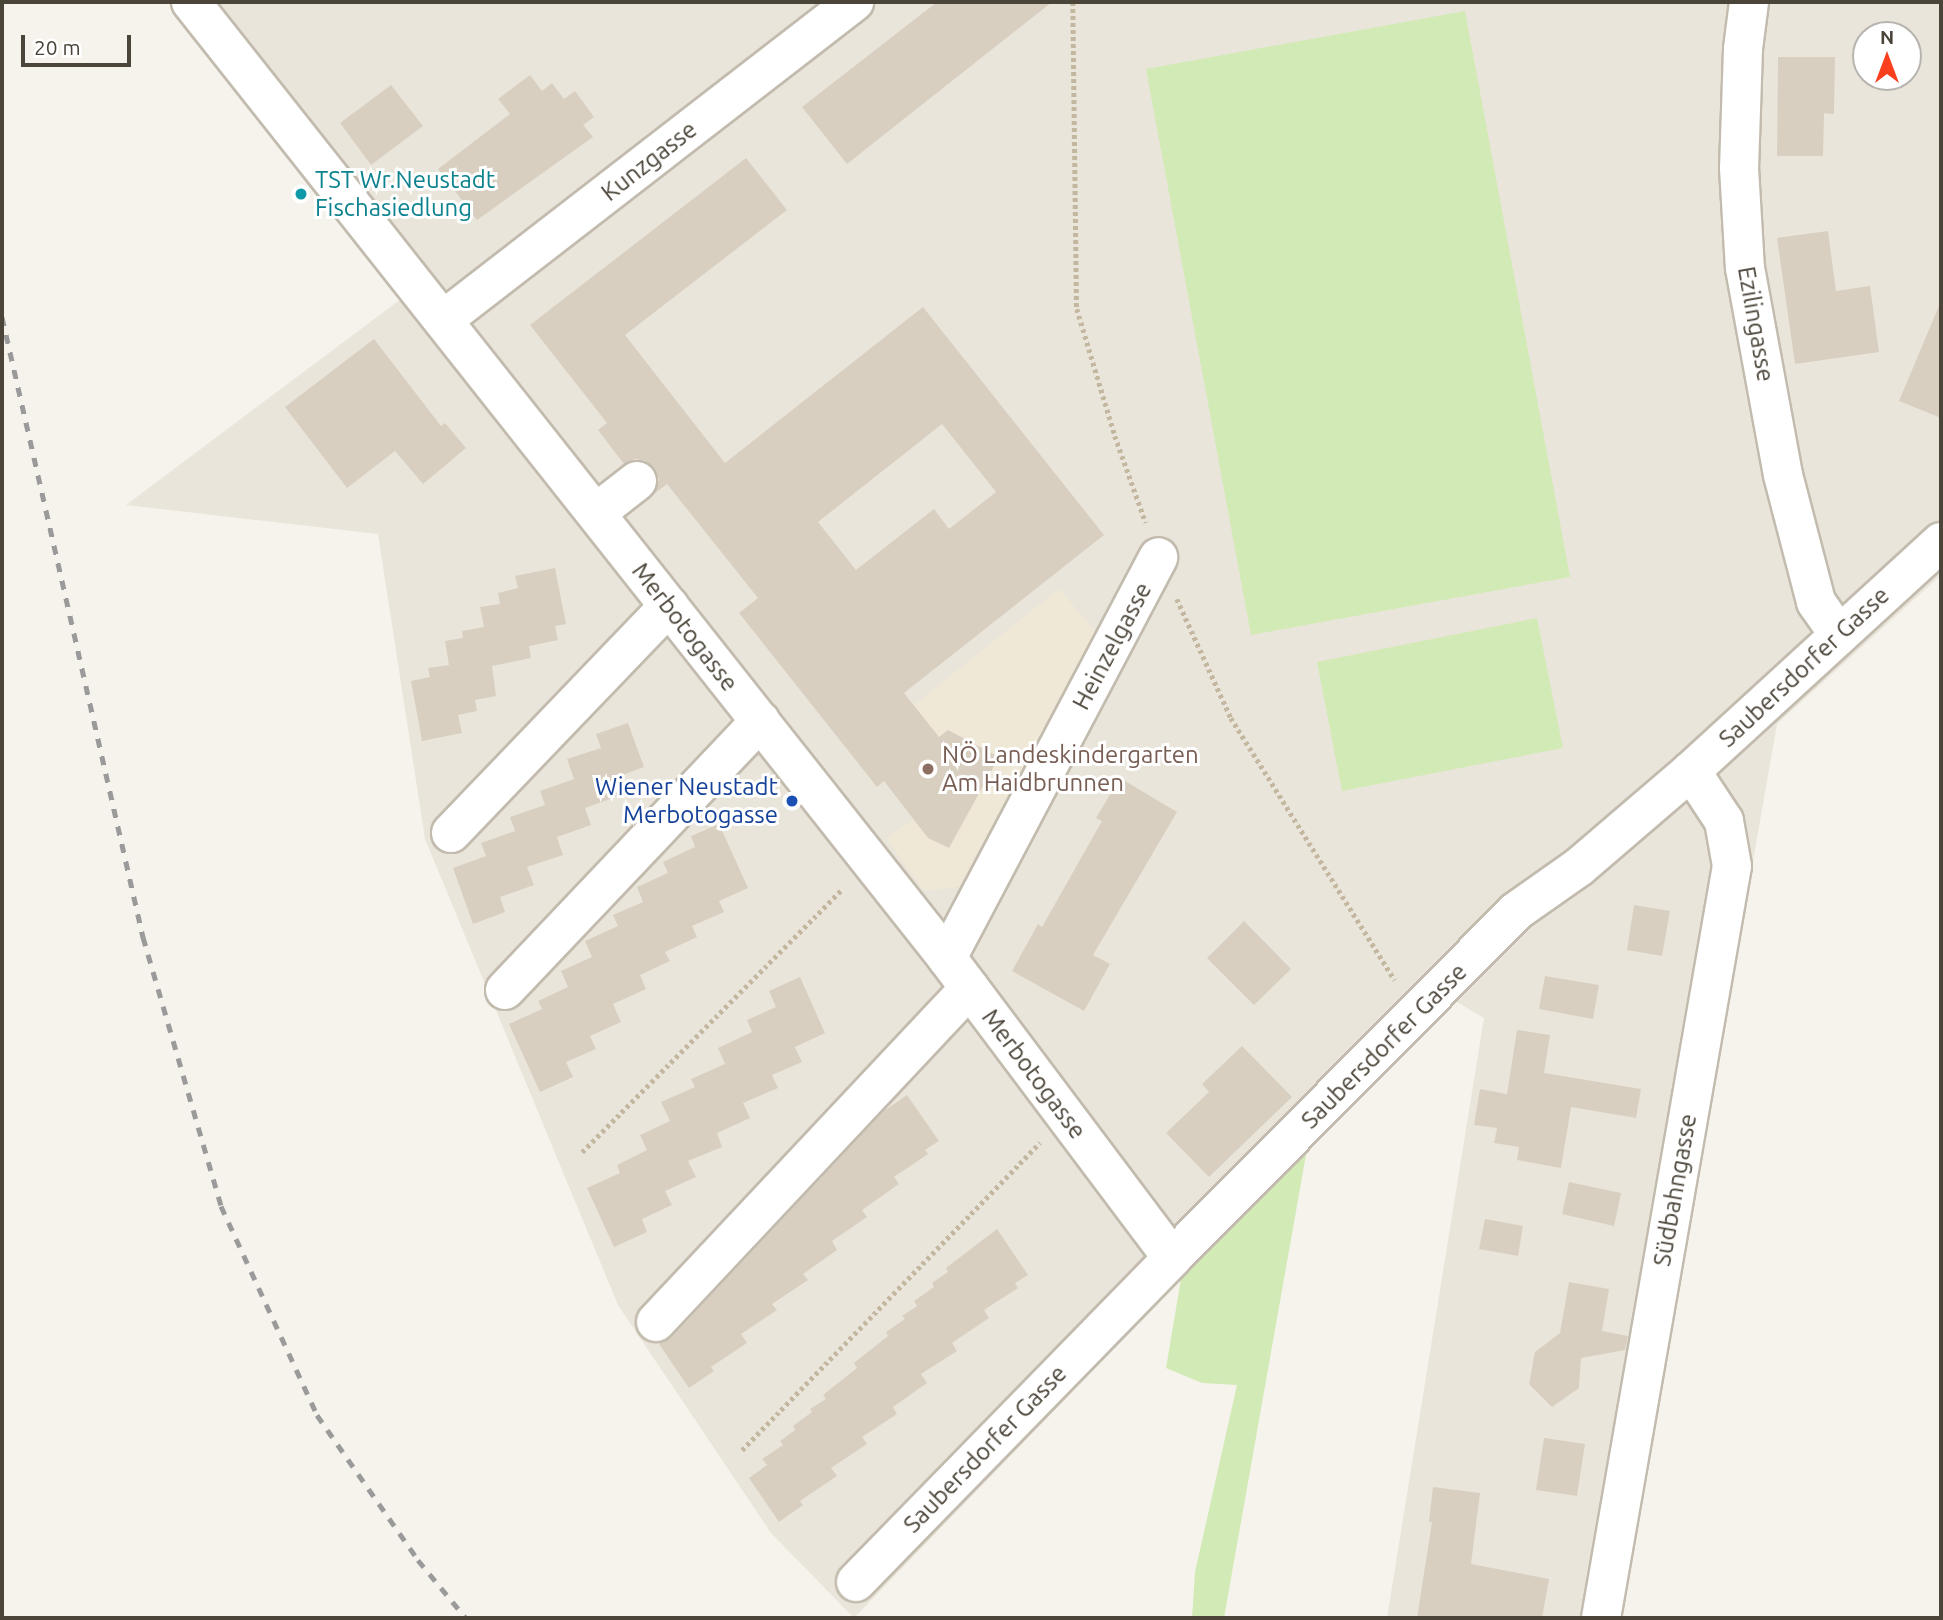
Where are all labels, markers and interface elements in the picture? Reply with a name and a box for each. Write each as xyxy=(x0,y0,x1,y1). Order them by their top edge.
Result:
scale bar xyxy=(24,21,135,65)
north arrow xyxy=(1852,21,1922,91)
text: N xyxy=(1880,26,1894,48)
text: 20 m xyxy=(34,35,81,59)
street label: Kunzgasse xyxy=(596,115,702,207)
place label: TST Wr.Neustadt Fischasiedlung xyxy=(315,166,495,222)
marker: TST Wr.Neustadt Fischasiedlung xyxy=(293,186,309,202)
street label: Ezilingasse xyxy=(1732,264,1780,384)
street label: Merbotogasse xyxy=(626,557,744,697)
street label: Heinzelgasse xyxy=(1066,577,1158,715)
street label: Saubersdorfer Gasse xyxy=(1713,581,1895,753)
place label: NÖ Landeskindergarten Am Haidbrunnen xyxy=(942,741,1199,797)
marker: NÖ Landeskindergarten Am Haidbrunnen xyxy=(920,761,936,777)
place label: Wiener Neustadt Merbotogasse xyxy=(595,773,778,829)
marker: Wiener Neustadt Merbotogasse xyxy=(784,793,800,809)
street label: Saubersdorfer Gasse xyxy=(1295,957,1473,1135)
street label: Merbotogasse xyxy=(976,1003,1092,1145)
street label: Südbahngasse xyxy=(1647,1112,1703,1268)
street label: Saubersdorfer Gasse xyxy=(898,1359,1072,1539)

